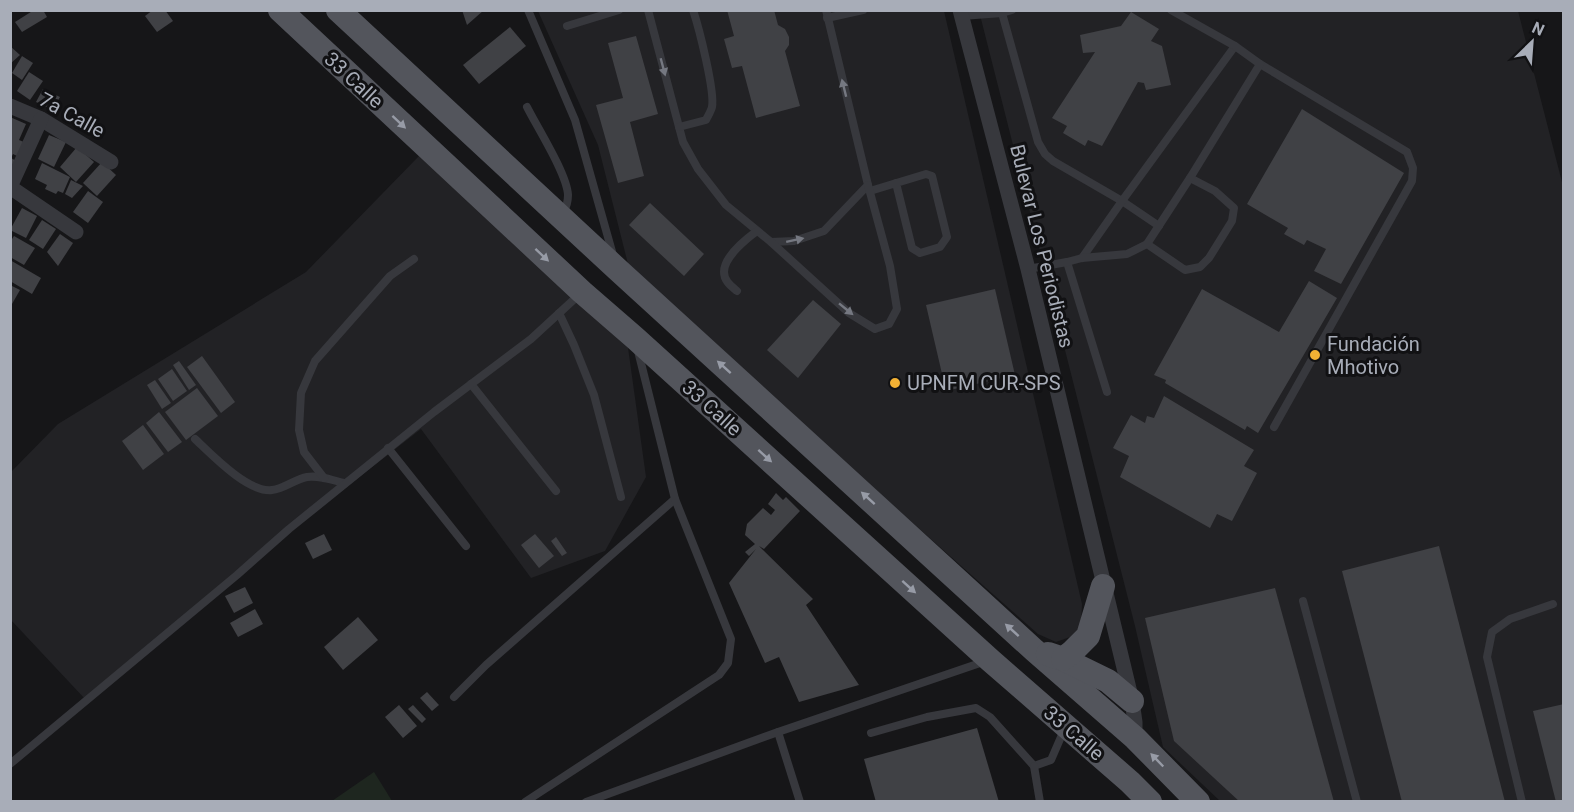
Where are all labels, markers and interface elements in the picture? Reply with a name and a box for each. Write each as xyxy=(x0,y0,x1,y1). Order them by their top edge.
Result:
north arrow xyxy=(1502,12,1562,72)
text: N xyxy=(1529,18,1547,40)
street label: 33 Calle xyxy=(320,47,388,113)
one-way arrow xyxy=(658,58,668,76)
one-way arrow xyxy=(839,79,848,97)
street label: 7a Calle xyxy=(35,87,109,143)
one-way arrow xyxy=(391,115,406,128)
street label: Bulevar Los Periodistas xyxy=(1005,142,1079,350)
one-way arrow xyxy=(786,235,805,244)
one-way arrow xyxy=(534,248,549,262)
one-way arrow xyxy=(838,302,853,315)
place label: Fundación Mhotivo xyxy=(1327,332,1420,379)
marker: Fundación Mhotivo xyxy=(1308,348,1322,362)
one-way arrow xyxy=(717,361,732,374)
place label: UPNFM CUR-SPS xyxy=(907,371,1061,395)
street label: 33 Calle xyxy=(677,375,747,441)
marker: UPNFM CUR-SPS xyxy=(888,376,902,390)
one-way arrow xyxy=(757,449,772,462)
one-way arrow xyxy=(861,492,875,506)
one-way arrow xyxy=(901,580,916,593)
one-way arrow xyxy=(1005,624,1020,637)
street label: 33 Calle xyxy=(1039,700,1109,766)
one-way arrow xyxy=(1150,754,1164,768)

